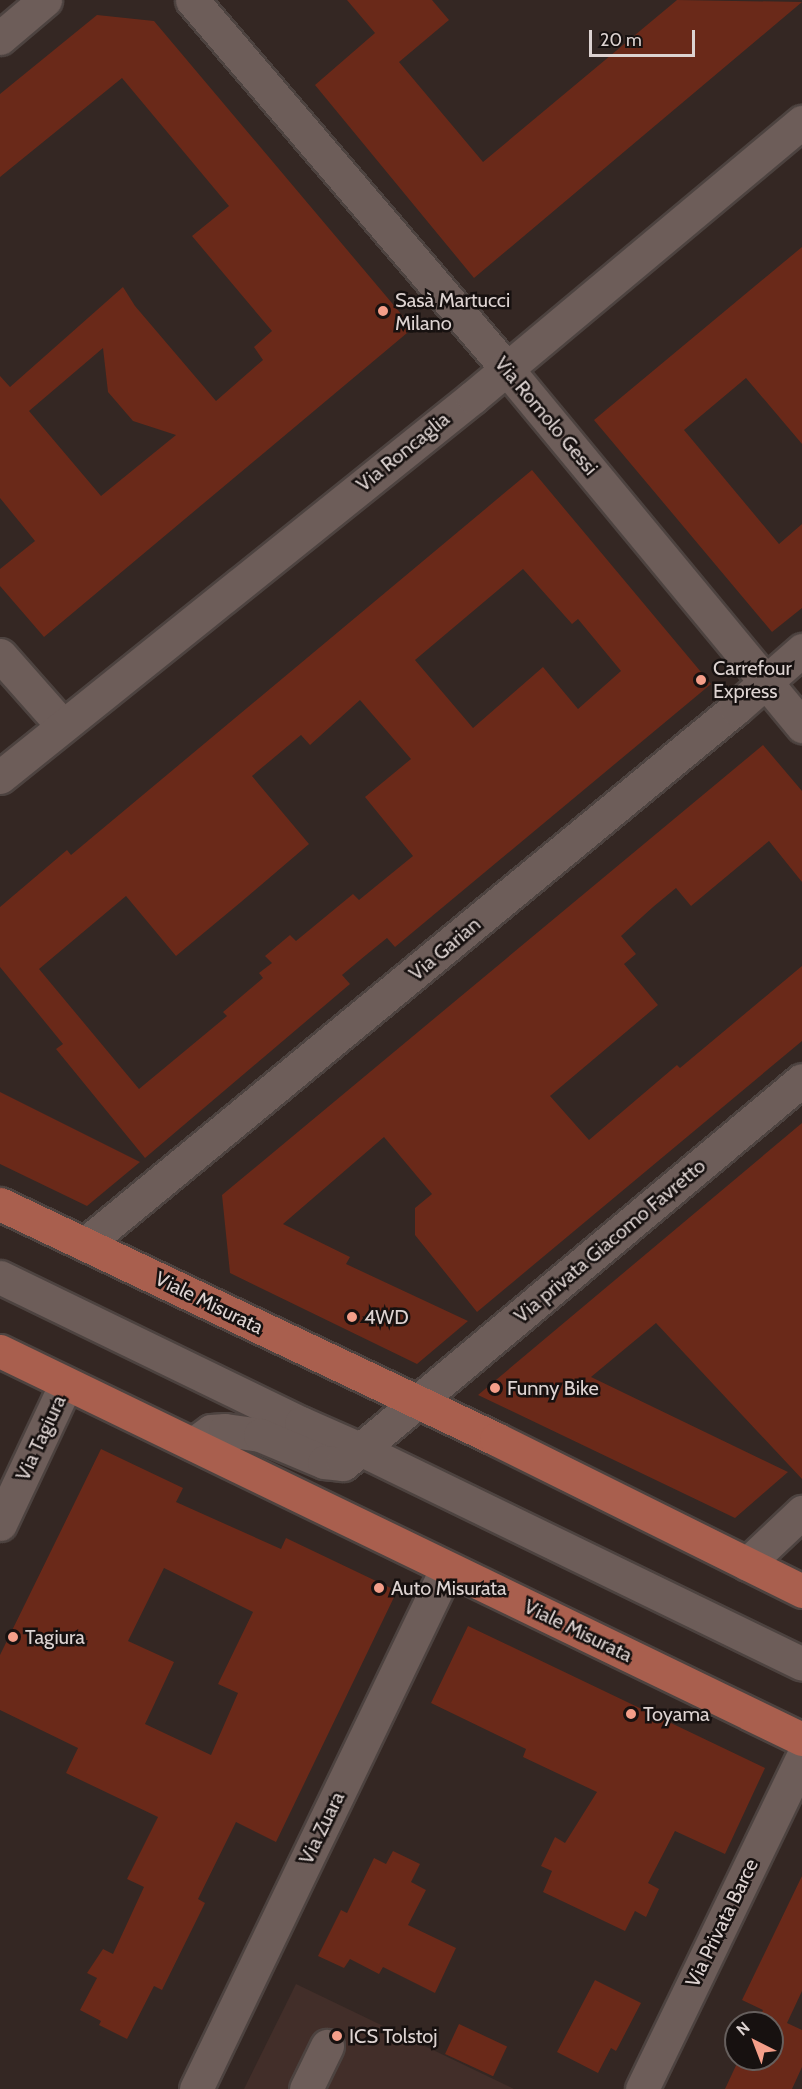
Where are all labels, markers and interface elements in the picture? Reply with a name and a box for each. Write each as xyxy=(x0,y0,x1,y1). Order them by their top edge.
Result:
scale bar xyxy=(592,18,698,56)
text: 20 m xyxy=(600,29,642,51)
place label: Sasà Martucci Milano xyxy=(395,288,510,335)
marker: Sasà Martucci Milano xyxy=(376,304,390,318)
street label: Via Romolo Gessi xyxy=(490,352,602,480)
street label: Via Roncaglia xyxy=(352,407,454,497)
place label: Carrefour Express xyxy=(713,656,792,703)
marker: Carrefour Express xyxy=(694,673,708,687)
street label: Via Garian xyxy=(404,912,486,986)
street label: Via privata Giacomo Favretto xyxy=(509,1154,711,1328)
street label: Viale Misurata xyxy=(151,1267,267,1339)
place label: 4WD xyxy=(364,1305,409,1329)
marker: 4WD xyxy=(345,1310,359,1324)
place label: Funny Bike xyxy=(507,1376,599,1400)
marker: Funny Bike xyxy=(488,1381,502,1395)
street label: Via Tagiura xyxy=(11,1392,71,1484)
place label: Auto Misurata xyxy=(391,1576,507,1600)
marker: Auto Misurata xyxy=(372,1581,386,1595)
street label: Viale Misurata xyxy=(520,1595,636,1667)
place label: Tagiura xyxy=(25,1625,85,1649)
marker: Tagiura xyxy=(6,1630,20,1644)
place label: Toyama xyxy=(643,1702,710,1726)
marker: Toyama xyxy=(624,1707,638,1721)
street label: Via Zuara xyxy=(294,1788,350,1868)
street label: Via Privata Barce xyxy=(681,1855,763,1991)
north arrow xyxy=(724,2011,784,2071)
text: N xyxy=(732,2018,754,2040)
place label: ICS Tolstoj xyxy=(349,2024,438,2048)
marker: ICS Tolstoj xyxy=(330,2029,344,2043)

